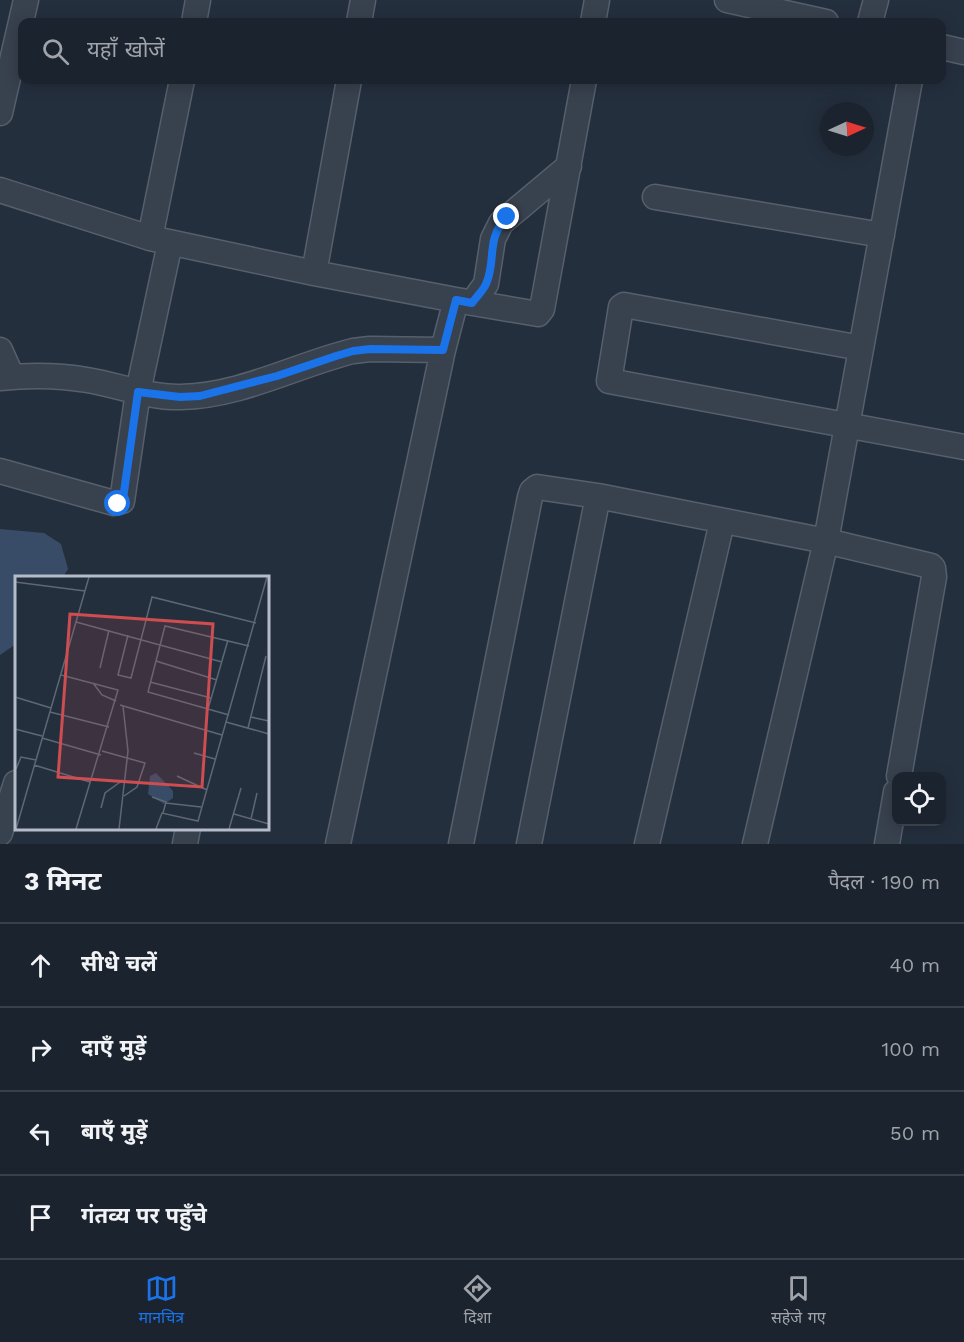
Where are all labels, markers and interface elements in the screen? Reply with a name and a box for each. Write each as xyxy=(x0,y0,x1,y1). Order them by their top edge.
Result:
search box xyxy=(18,18,946,84)
icon: search xyxy=(39,35,72,68)
text: यहाँ खोजें xyxy=(87,37,165,62)
north arrow xyxy=(820,102,874,156)
route end xyxy=(493,203,519,229)
route start xyxy=(104,490,130,516)
inset map xyxy=(15,576,268,829)
map controls xyxy=(892,772,946,826)
button: locate xyxy=(892,772,946,826)
text: 3 मिनट xyxy=(24,866,101,896)
text: पैदल · 190 m xyxy=(828,870,940,894)
icon: ahead xyxy=(24,949,57,982)
text: सीधे चलें xyxy=(81,951,157,976)
text: 40 m xyxy=(889,953,940,977)
icon: right xyxy=(24,1033,57,1066)
text: दाएँ मुड़ें xyxy=(81,1035,146,1060)
text: 100 m xyxy=(881,1037,940,1061)
icon: left xyxy=(24,1117,57,1150)
text: बाएँ मुड़ें xyxy=(81,1119,148,1144)
text: 50 m xyxy=(890,1121,940,1145)
icon: arrive xyxy=(24,1201,57,1234)
text: गंतव्य पर पहुँचे xyxy=(81,1203,207,1228)
tab: मानचित्र xyxy=(138,1272,184,1330)
tab: दिशा xyxy=(461,1272,494,1330)
tab: सहेजे गए xyxy=(771,1272,826,1330)

